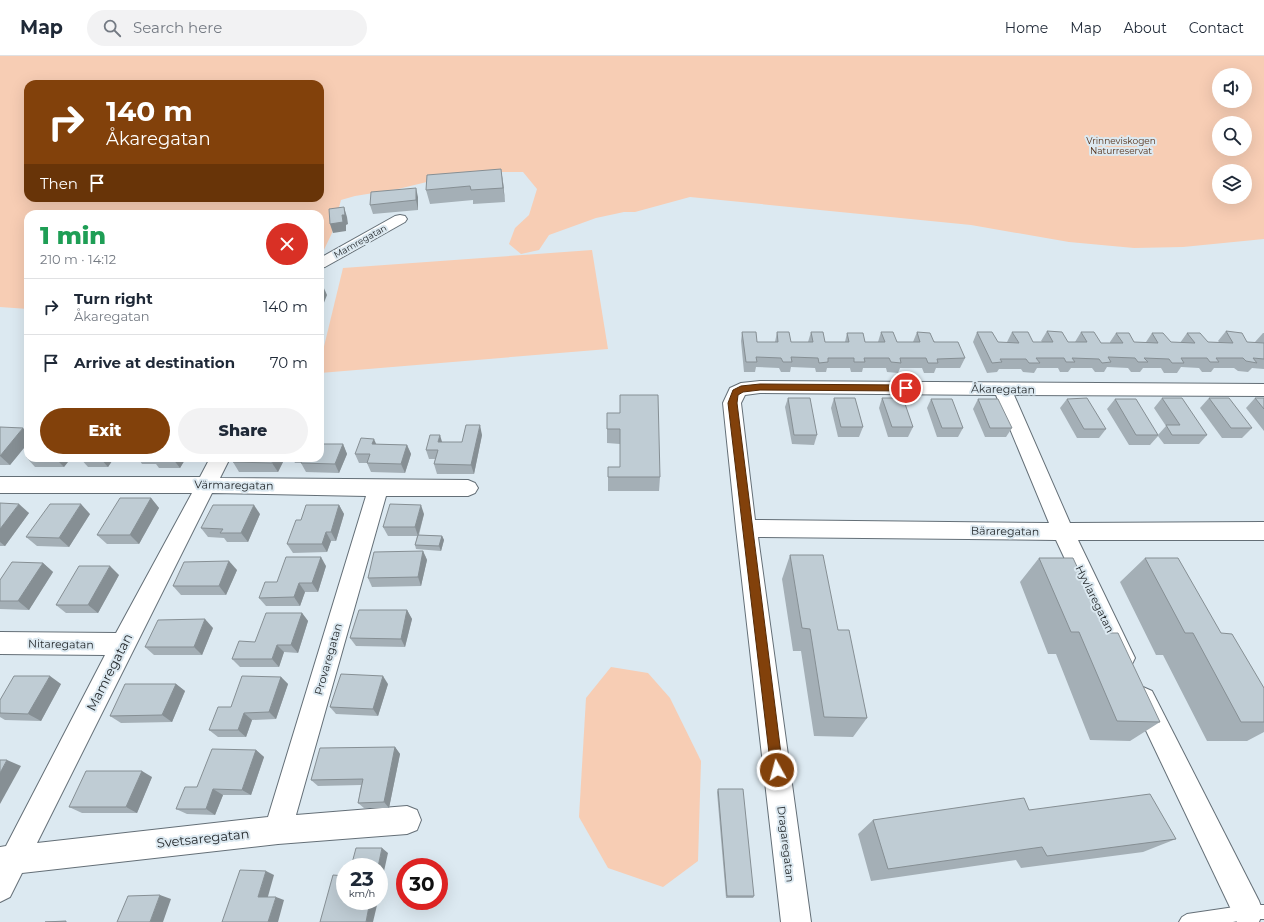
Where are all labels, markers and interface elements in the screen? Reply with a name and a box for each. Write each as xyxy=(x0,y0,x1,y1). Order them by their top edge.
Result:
search box xyxy=(87,10,367,46)
text: Map xyxy=(20,16,63,39)
icon: search xyxy=(101,17,123,39)
text: Search here xyxy=(133,18,222,37)
text: Home xyxy=(1005,19,1048,37)
text: Map xyxy=(1070,19,1101,37)
text: About xyxy=(1123,19,1167,37)
text: Contact xyxy=(1189,19,1244,37)
map controls xyxy=(1212,68,1252,204)
button: sound xyxy=(1212,68,1252,108)
text: 140 m xyxy=(106,94,193,128)
icon: right xyxy=(40,96,92,148)
button: search xyxy=(1212,116,1252,156)
text: Åkaregatan xyxy=(106,128,211,150)
park label: Vrinneviskogen Naturreservat xyxy=(1086,135,1156,156)
button: layers xyxy=(1212,164,1252,204)
icon: arrive xyxy=(86,172,108,194)
text: Then xyxy=(40,174,78,193)
text: 1 min xyxy=(40,221,106,250)
street label: Mamregatan xyxy=(332,222,388,260)
button: close xyxy=(266,223,308,265)
text: 210 m · 14:12 xyxy=(40,251,116,267)
text: Turn right xyxy=(74,289,153,308)
icon: right xyxy=(40,296,62,318)
text: 140 m xyxy=(263,297,308,316)
text: Åkaregatan xyxy=(74,308,150,324)
icon: arrive xyxy=(40,352,62,374)
text: Arrive at destination xyxy=(74,353,235,372)
text: 70 m xyxy=(270,353,308,372)
pin xyxy=(889,371,923,405)
icon: arrive xyxy=(895,377,917,399)
street label: Åkaregatan xyxy=(971,381,1035,397)
button: Exit xyxy=(40,408,170,454)
button: Share xyxy=(178,408,308,454)
street label: Värmaregatan xyxy=(194,477,274,493)
street label: Bäraregatan xyxy=(971,523,1039,539)
street label: Hyvlaregatan xyxy=(1073,563,1117,635)
street label: Provaregatan xyxy=(311,621,345,697)
street label: Mamregatan xyxy=(83,631,135,713)
street label: Nitaregatan xyxy=(28,636,94,652)
position arrow xyxy=(756,749,798,791)
street label: Dragaregatan xyxy=(774,805,798,883)
street label: Svetsaregatan xyxy=(156,825,250,851)
speed limit sign: 30 xyxy=(396,858,448,910)
text: 23 xyxy=(350,867,374,891)
text: km/h xyxy=(349,887,375,900)

